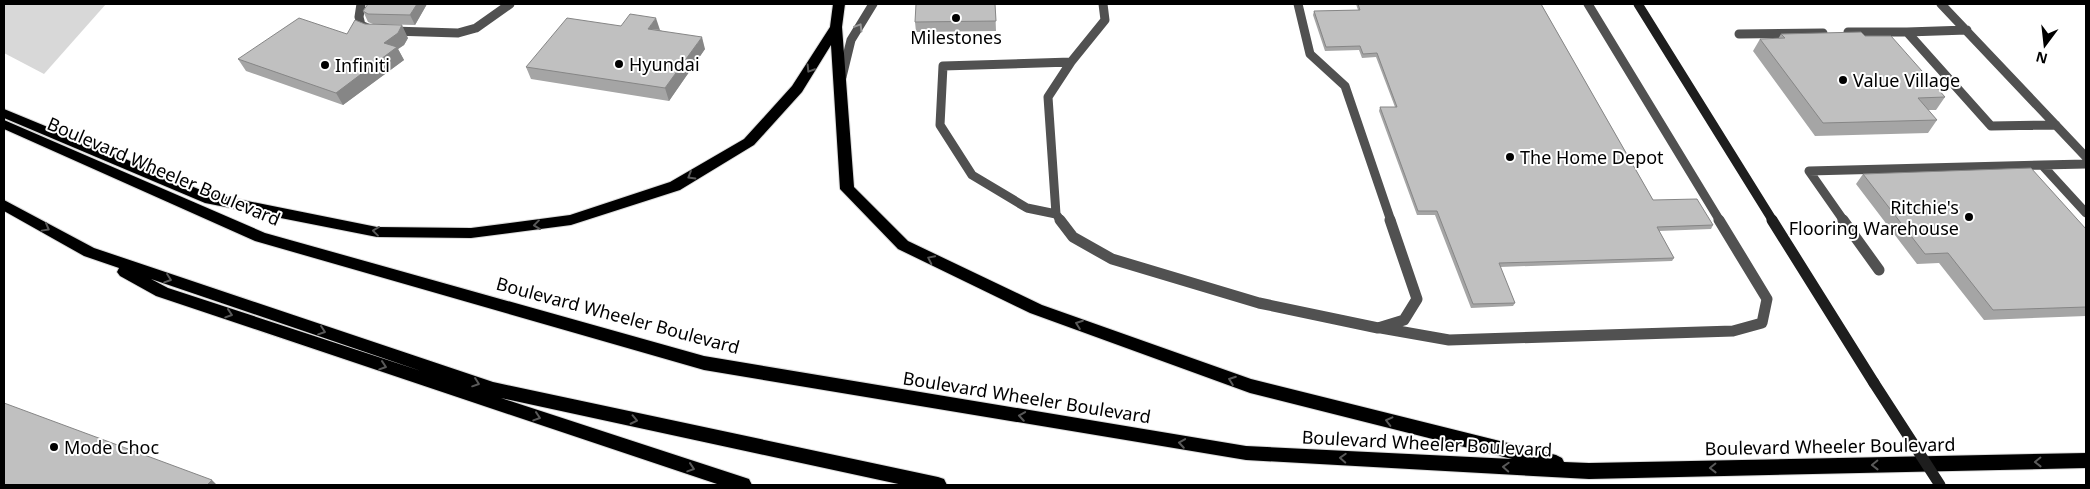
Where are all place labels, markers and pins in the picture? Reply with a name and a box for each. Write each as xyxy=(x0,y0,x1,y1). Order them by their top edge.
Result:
marker: Milestones xyxy=(950,12,962,24)
place label: Milestones xyxy=(910,25,1002,49)
place label: Hyundai xyxy=(629,52,700,76)
place label: Infiniti xyxy=(335,53,390,77)
marker: Hyundai xyxy=(613,58,625,70)
marker: Infiniti xyxy=(319,59,331,71)
place label: Value Village xyxy=(1853,68,1960,92)
marker: Value Village xyxy=(1837,74,1849,86)
place label: The Home Depot xyxy=(1520,145,1664,169)
marker: The Home Depot xyxy=(1504,151,1516,163)
place label: Ritchie's Flooring Warehouse xyxy=(1789,195,1959,240)
marker: Ritchie's Flooring Warehouse xyxy=(1963,211,1975,223)
place label: Mode Choc xyxy=(64,435,160,459)
marker: Mode Choc xyxy=(48,441,60,453)

